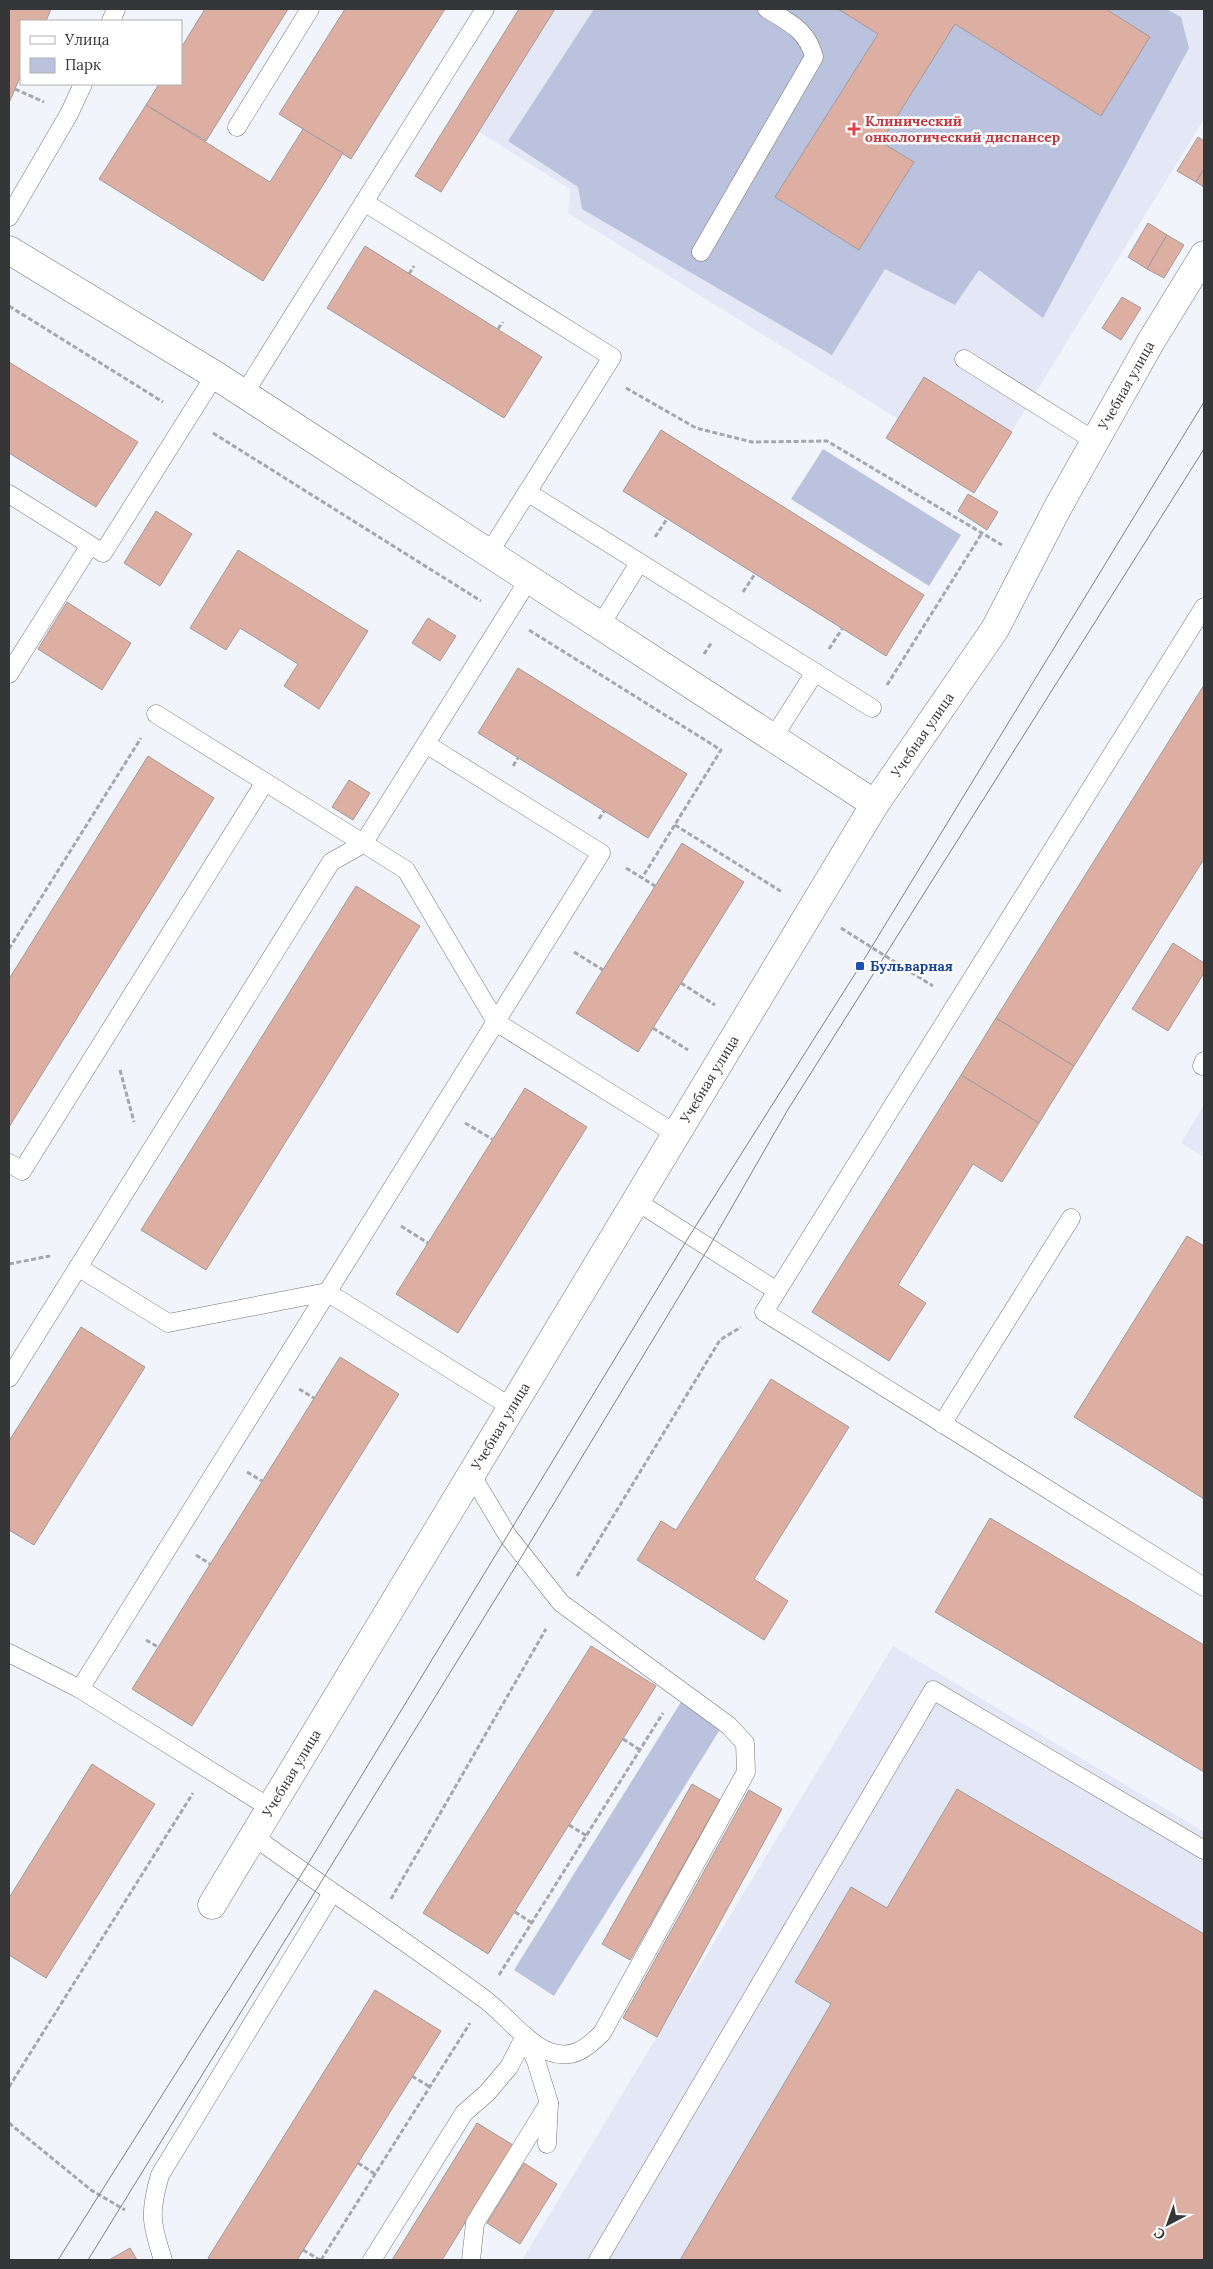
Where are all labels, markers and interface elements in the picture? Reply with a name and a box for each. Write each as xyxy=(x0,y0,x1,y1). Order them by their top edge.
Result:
legend xyxy=(20,20,182,85)
text: Улица xyxy=(64,30,110,49)
text: Парк xyxy=(65,55,101,74)
place label: Клинический онкологический диспансер xyxy=(865,112,1060,146)
marker: Клинический онкологический диспансер xyxy=(847,122,861,136)
street label: Учебная улица xyxy=(1094,338,1158,434)
street label: Учебная улица xyxy=(886,689,958,782)
place label: Бульварная xyxy=(870,957,953,975)
marker: Бульварная xyxy=(854,960,866,972)
street label: Учебная улица xyxy=(675,1032,743,1127)
street label: Учебная улица xyxy=(467,1379,534,1474)
street label: Учебная улица xyxy=(258,1726,325,1821)
north arrow xyxy=(1143,2199,1193,2249)
text: С xyxy=(1150,2224,1169,2244)

